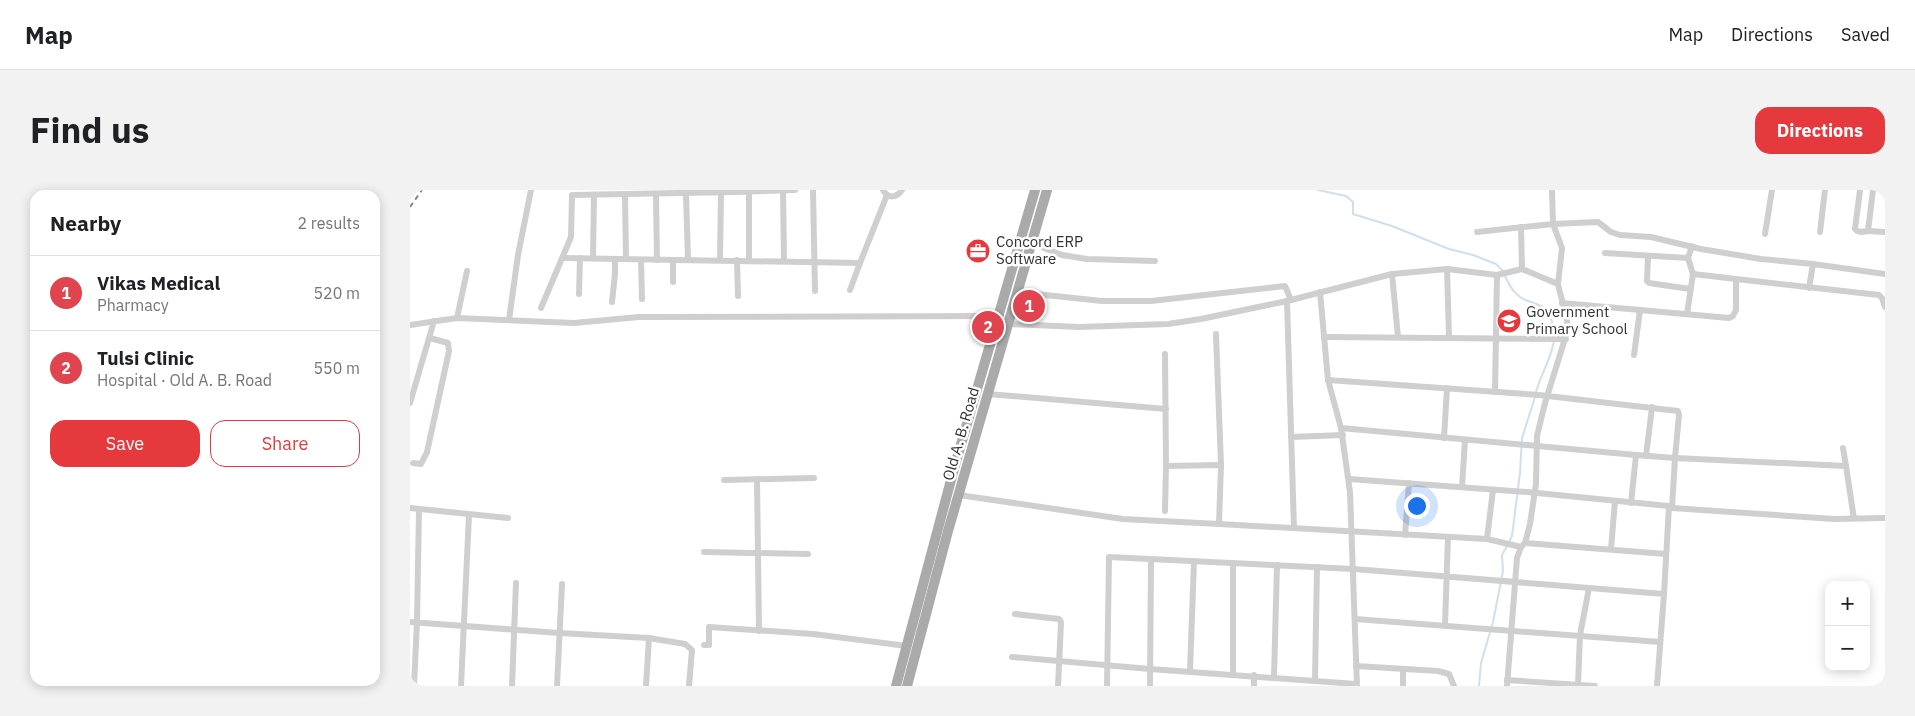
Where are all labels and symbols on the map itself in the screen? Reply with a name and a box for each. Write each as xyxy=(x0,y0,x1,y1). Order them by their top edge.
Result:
place label: Concord ERP Software xyxy=(996,232,1083,268)
office icon: Concord ERP Software xyxy=(965,238,991,264)
pin: 1 xyxy=(1013,287,1045,325)
place label: Government Primary School xyxy=(1526,302,1628,338)
pin: 2 xyxy=(972,308,1004,346)
school or university icon: Government Primary School xyxy=(1496,308,1522,334)
street label: Old A. B. Road xyxy=(938,385,983,483)
your location xyxy=(1404,493,1430,519)

